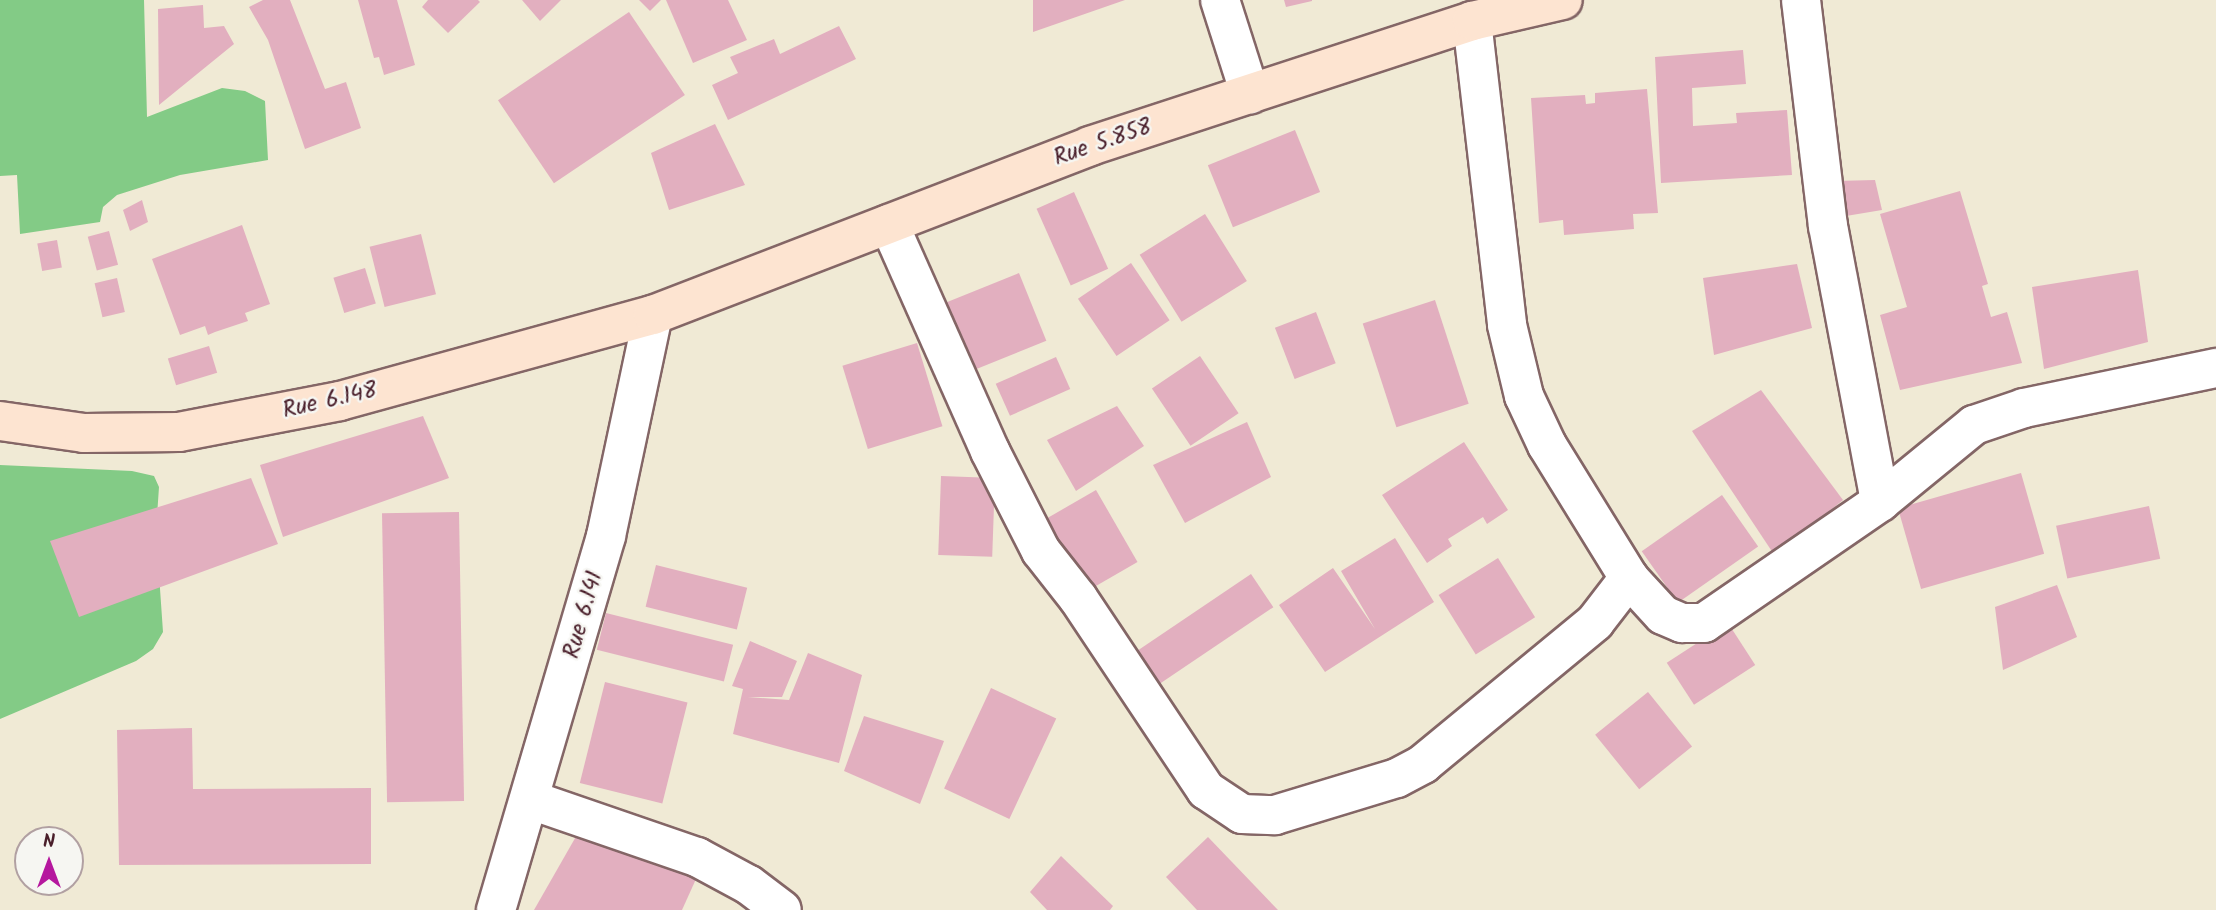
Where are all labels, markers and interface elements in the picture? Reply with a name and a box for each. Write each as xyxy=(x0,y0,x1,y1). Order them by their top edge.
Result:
street label: Rue 5.858 xyxy=(1050,113,1156,173)
street label: Rue 6.148 xyxy=(280,377,380,425)
street label: Rue 6.141 xyxy=(558,568,610,662)
north arrow xyxy=(14,826,84,896)
text: N xyxy=(43,827,55,857)

